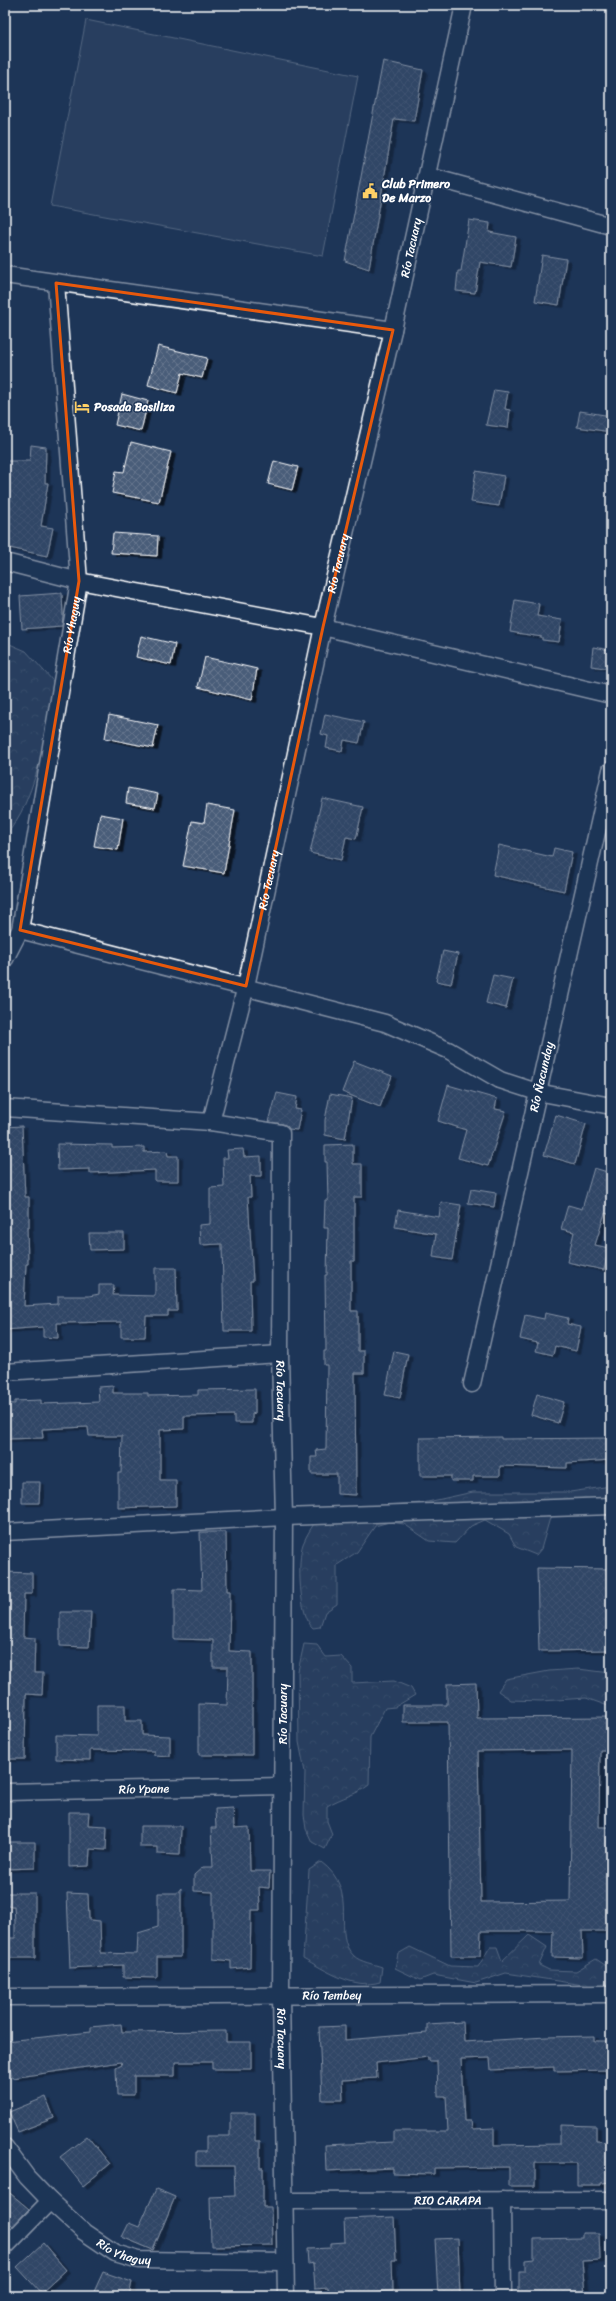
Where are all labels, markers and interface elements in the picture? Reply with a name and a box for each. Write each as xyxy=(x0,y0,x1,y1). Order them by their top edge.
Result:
place label: Club Primero De Marzo xyxy=(381,173,451,209)
public building icon: Club Primero De Marzo xyxy=(361,182,379,200)
street label: Río Tacuary xyxy=(394,215,428,280)
place label: Posada Basiliza xyxy=(94,396,175,418)
hotel icon: Posada Basiliza xyxy=(73,398,91,416)
street label: Río Tacuary xyxy=(320,530,356,595)
street label: Río Yhaguy xyxy=(56,594,87,655)
street label: Río Tacuary xyxy=(252,847,286,912)
street label: Río Ñacunday xyxy=(523,1039,560,1114)
street label: Río Tacuary xyxy=(269,1360,293,1422)
street label: Río Tacuary xyxy=(272,1683,294,1744)
street label: Río Ypane xyxy=(119,1777,170,1801)
street label: Río Tembey xyxy=(302,1984,362,2007)
street label: Río Tacuary xyxy=(270,2008,293,2070)
street label: RIO CARAPA xyxy=(414,2189,482,2212)
street label: Río Yhaguy xyxy=(92,2232,152,2271)

